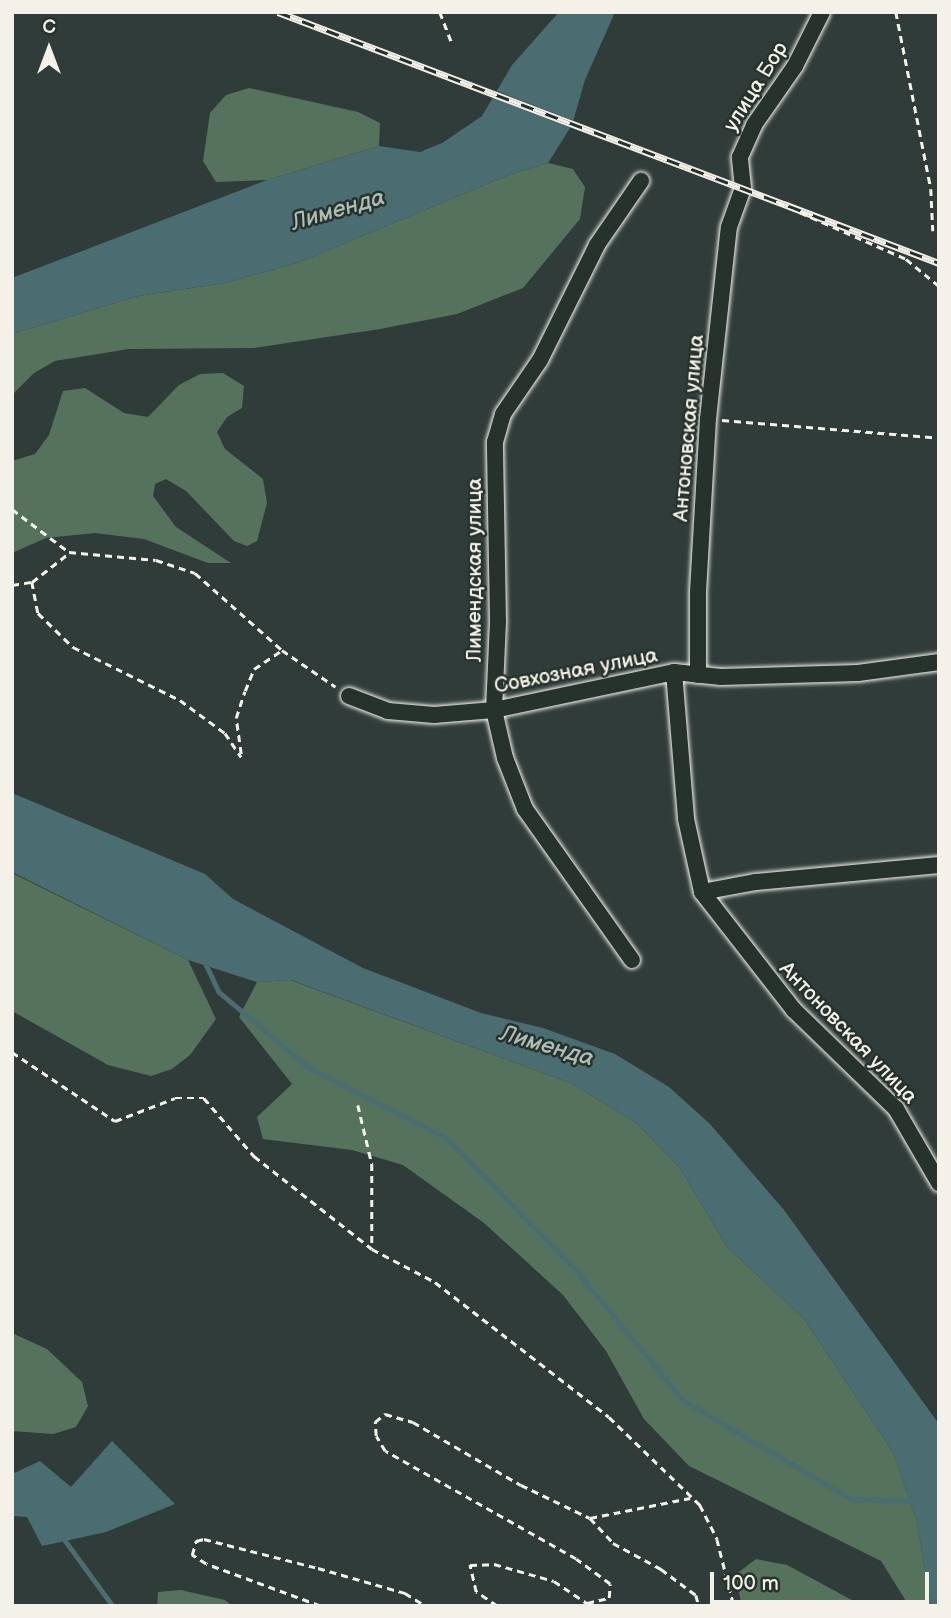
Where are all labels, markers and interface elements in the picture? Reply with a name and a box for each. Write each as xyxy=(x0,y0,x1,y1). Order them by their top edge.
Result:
north arrow xyxy=(14,14,84,84)
text: С xyxy=(42,16,56,39)
street label: улица Бор xyxy=(719,37,793,137)
water label: Лименда xyxy=(288,183,388,237)
street label: Антоновская улица xyxy=(668,333,710,523)
street label: Лимендская улица xyxy=(462,478,488,662)
street label: Совхозная улица xyxy=(492,643,660,699)
street label: Антоновская улица xyxy=(774,957,922,1109)
water label: Лименда xyxy=(497,1019,597,1073)
scale bar xyxy=(713,1558,932,1602)
text: 100 m xyxy=(723,1571,779,1596)

